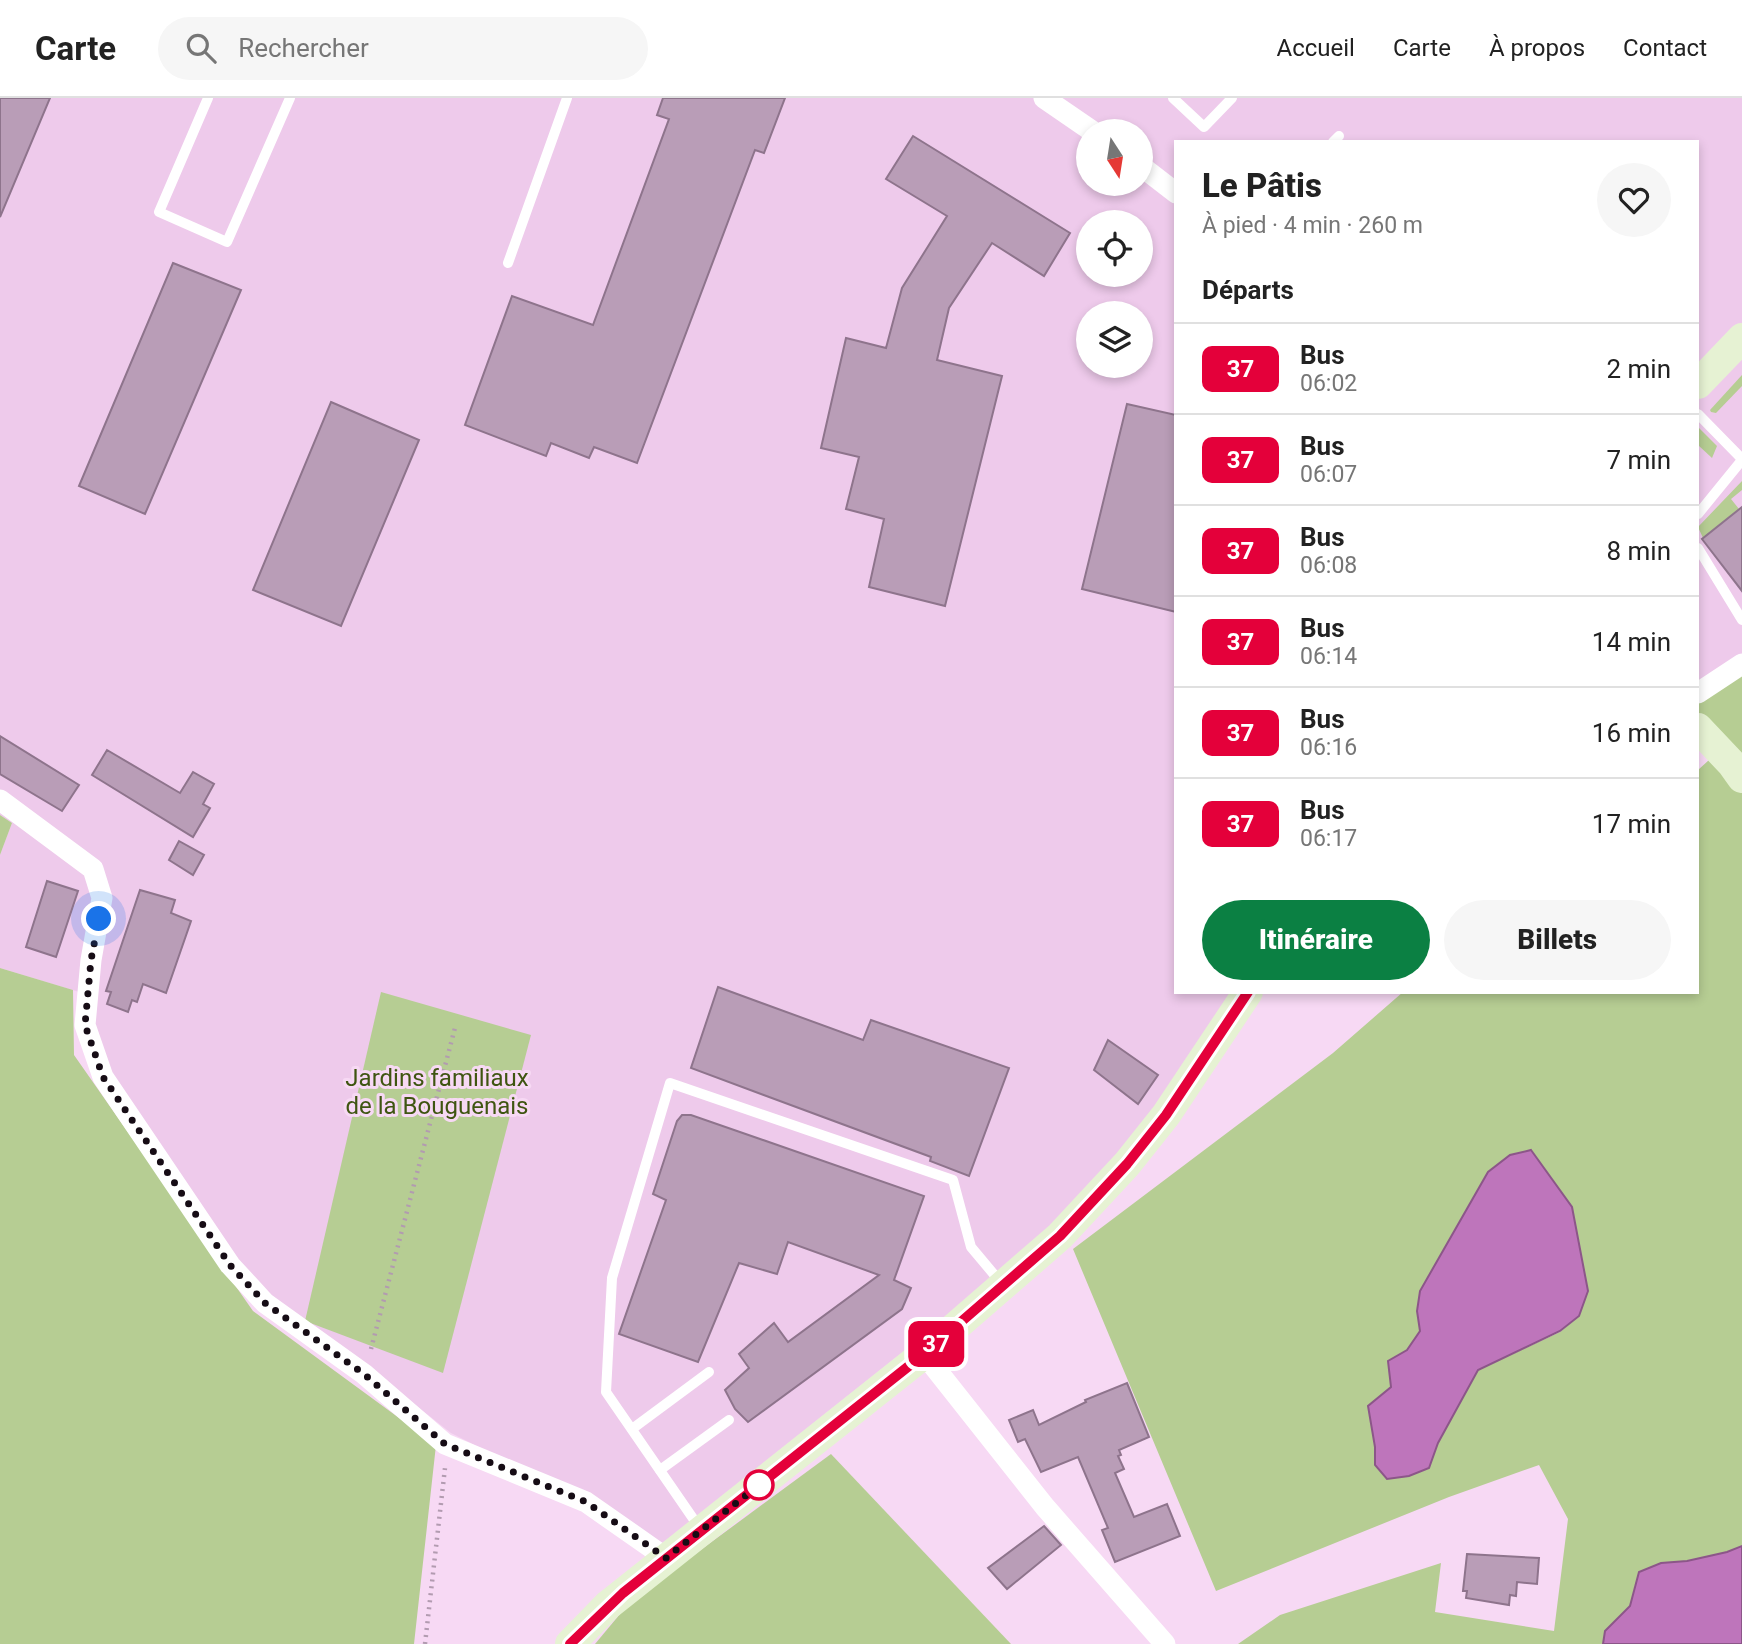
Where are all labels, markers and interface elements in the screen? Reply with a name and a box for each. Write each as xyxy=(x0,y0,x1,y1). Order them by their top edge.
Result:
search box xyxy=(158,17,648,80)
text: Carte xyxy=(35,29,116,68)
icon: search xyxy=(182,29,220,67)
text: Rechercher xyxy=(238,33,369,63)
text: Accueil xyxy=(1276,34,1355,62)
text: Carte xyxy=(1393,34,1451,62)
text: À propos xyxy=(1489,34,1585,62)
text: Contact xyxy=(1623,34,1707,62)
north arrow xyxy=(1076,119,1153,196)
map controls xyxy=(1076,119,1153,378)
button: heart xyxy=(1597,163,1671,237)
text: Le Pâtis xyxy=(1202,166,1322,205)
button: locate xyxy=(1076,210,1153,287)
text: À pied · 4 min · 260 m xyxy=(1202,212,1423,239)
text: Départs xyxy=(1202,275,1294,305)
button: layers xyxy=(1076,301,1153,378)
text: Bus xyxy=(1300,340,1345,370)
text: 2 min xyxy=(1606,354,1671,384)
text: 37 xyxy=(1227,355,1254,383)
text: 06:02 xyxy=(1300,370,1357,397)
text: Bus xyxy=(1300,431,1345,461)
text: 7 min xyxy=(1606,445,1671,475)
text: 37 xyxy=(1227,446,1254,474)
text: 06:07 xyxy=(1300,461,1357,488)
text: Bus xyxy=(1300,522,1345,552)
text: 8 min xyxy=(1606,536,1671,566)
text: 37 xyxy=(1227,537,1254,565)
text: 06:08 xyxy=(1300,552,1357,579)
text: Bus xyxy=(1300,613,1345,643)
text: 14 min xyxy=(1592,627,1671,657)
text: 37 xyxy=(1227,628,1254,656)
text: 06:14 xyxy=(1300,643,1357,670)
text: Bus xyxy=(1300,704,1345,734)
text: 16 min xyxy=(1592,718,1671,748)
text: 37 xyxy=(1227,719,1254,747)
text: 06:16 xyxy=(1300,734,1357,761)
text: Bus xyxy=(1300,795,1345,825)
text: 17 min xyxy=(1592,809,1671,839)
text: 37 xyxy=(1227,810,1254,838)
text: 06:17 xyxy=(1300,825,1357,852)
button: Itinéraire xyxy=(1202,900,1430,980)
button: Billets xyxy=(1444,900,1671,980)
your location xyxy=(81,901,116,936)
park label: Jardins familiaux de la Bouguenais xyxy=(345,1064,529,1120)
line badge: 37 xyxy=(904,1321,968,1367)
text: 37 xyxy=(922,1330,950,1358)
unlabelled marker xyxy=(744,1470,774,1500)

